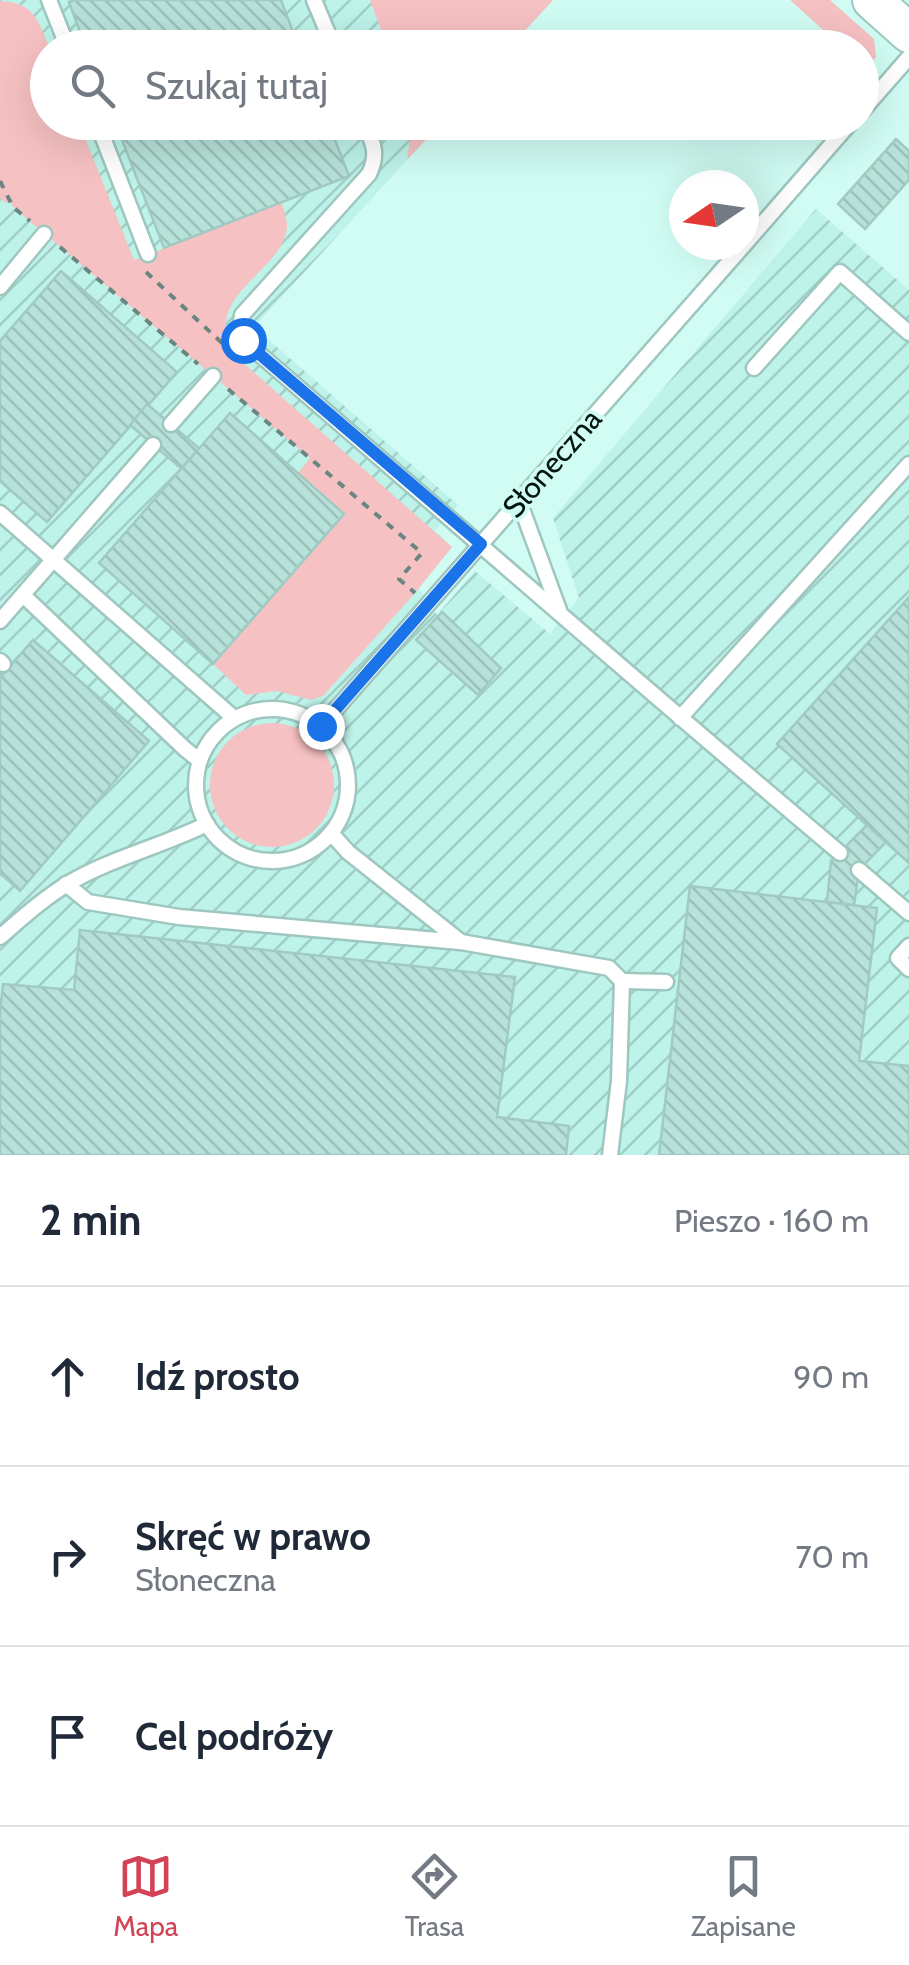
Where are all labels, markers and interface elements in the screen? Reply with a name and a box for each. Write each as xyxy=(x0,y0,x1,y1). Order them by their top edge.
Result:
search box xyxy=(30,30,879,140)
icon: search xyxy=(65,58,120,113)
text: Szukaj tutaj xyxy=(145,62,328,109)
north arrow xyxy=(669,170,759,260)
route start xyxy=(221,318,267,364)
street label: Słoneczna xyxy=(495,401,610,525)
route end xyxy=(299,704,345,750)
text: 2 min xyxy=(40,1194,141,1246)
text: Pieszo · 160 m xyxy=(674,1201,869,1240)
icon: ahead xyxy=(40,1349,95,1404)
text: Idź prosto xyxy=(135,1353,300,1400)
text: 90 m xyxy=(793,1357,869,1396)
text: Skręć w prawo xyxy=(135,1513,371,1560)
icon: right xyxy=(40,1529,95,1584)
text: 70 m xyxy=(796,1537,869,1576)
text: Słoneczna xyxy=(135,1560,276,1599)
icon: arrive xyxy=(40,1709,95,1764)
text: Cel podróży xyxy=(135,1713,333,1760)
tab: Mapa xyxy=(113,1849,178,1943)
tab: Trasa xyxy=(405,1849,464,1943)
tab: Zapisane xyxy=(691,1849,796,1943)

